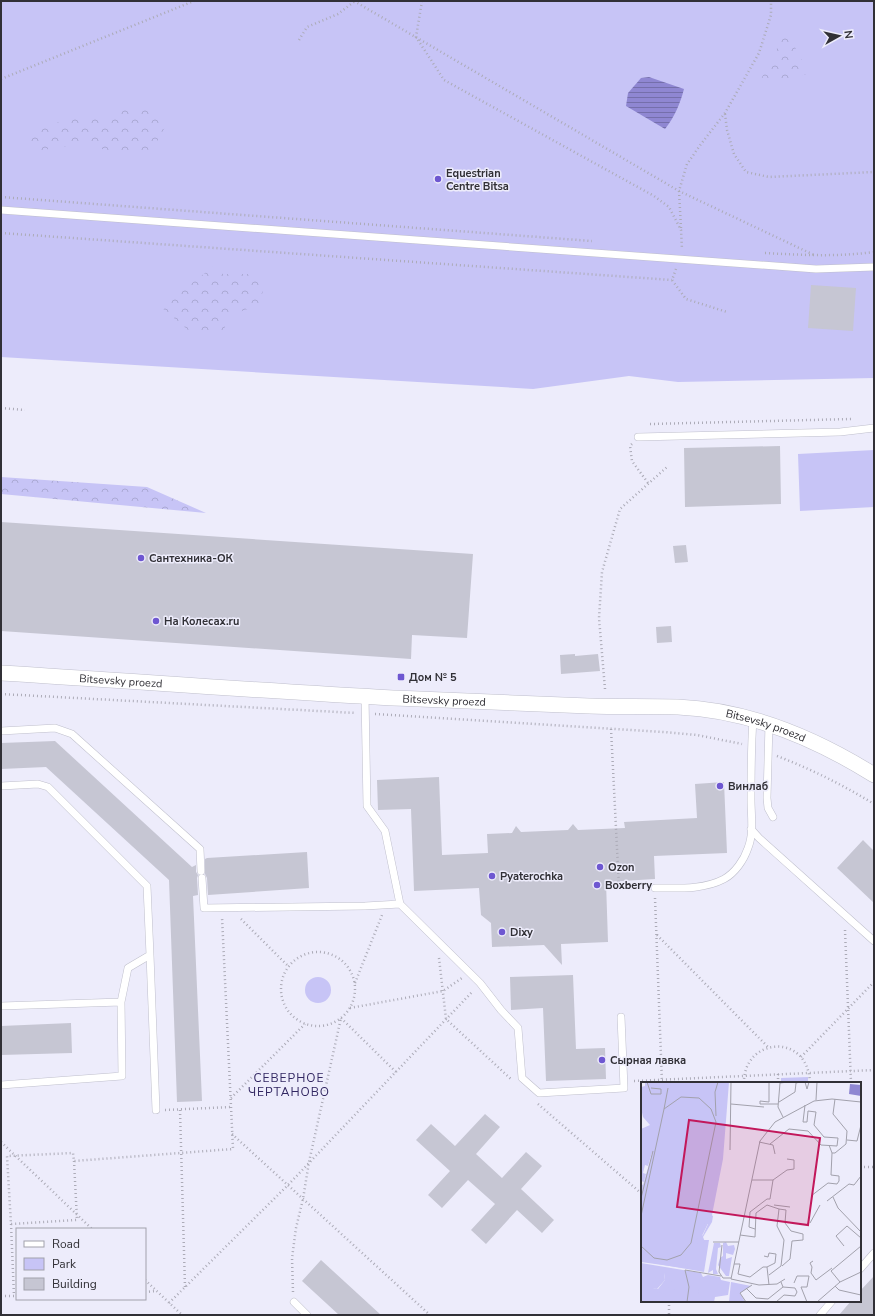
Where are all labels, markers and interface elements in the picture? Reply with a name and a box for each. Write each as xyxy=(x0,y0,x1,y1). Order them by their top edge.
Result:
north arrow xyxy=(819,16,859,56)
text: N xyxy=(840,30,856,40)
place label: Equestrian Centre Bitsa xyxy=(446,166,509,194)
marker: Equestrian Centre Bitsa xyxy=(433,174,443,184)
place label: Сантехника-ОК xyxy=(149,551,234,566)
marker: Сантехника-ОК xyxy=(136,553,146,563)
place label: На Колесах.ru xyxy=(164,614,239,629)
marker: На Колесах.ru xyxy=(151,616,161,626)
place label: Дом № 5 xyxy=(409,670,457,685)
street label: Bitsevsky proezd xyxy=(79,671,163,691)
marker: Дом № 5 xyxy=(396,672,406,682)
street label: Bitsevsky proezd xyxy=(402,691,486,709)
street label: Bitsevsky proezd xyxy=(724,706,808,745)
place label: Винлаб xyxy=(728,779,768,794)
marker: Винлаб xyxy=(715,781,725,791)
place label: Ozon xyxy=(608,860,635,875)
marker: Ozon xyxy=(595,862,605,872)
place label: Pyaterochka xyxy=(500,869,563,884)
marker: Pyaterochka xyxy=(487,871,497,881)
place label: Boxberry xyxy=(605,878,652,893)
marker: Boxberry xyxy=(592,880,602,890)
place label: Dixy xyxy=(510,925,533,940)
marker: Dixy xyxy=(497,927,507,937)
place label: Сырная лавка xyxy=(610,1053,686,1068)
marker: Сырная лавка xyxy=(597,1055,607,1065)
district label: СЕВЕРНОЕ ЧЕРТАНОВО xyxy=(248,1070,330,1100)
inset map xyxy=(641,1082,861,1302)
legend xyxy=(16,1228,146,1300)
text: Road xyxy=(52,1236,80,1252)
text: Park xyxy=(52,1256,77,1272)
text: Building xyxy=(52,1276,97,1292)

